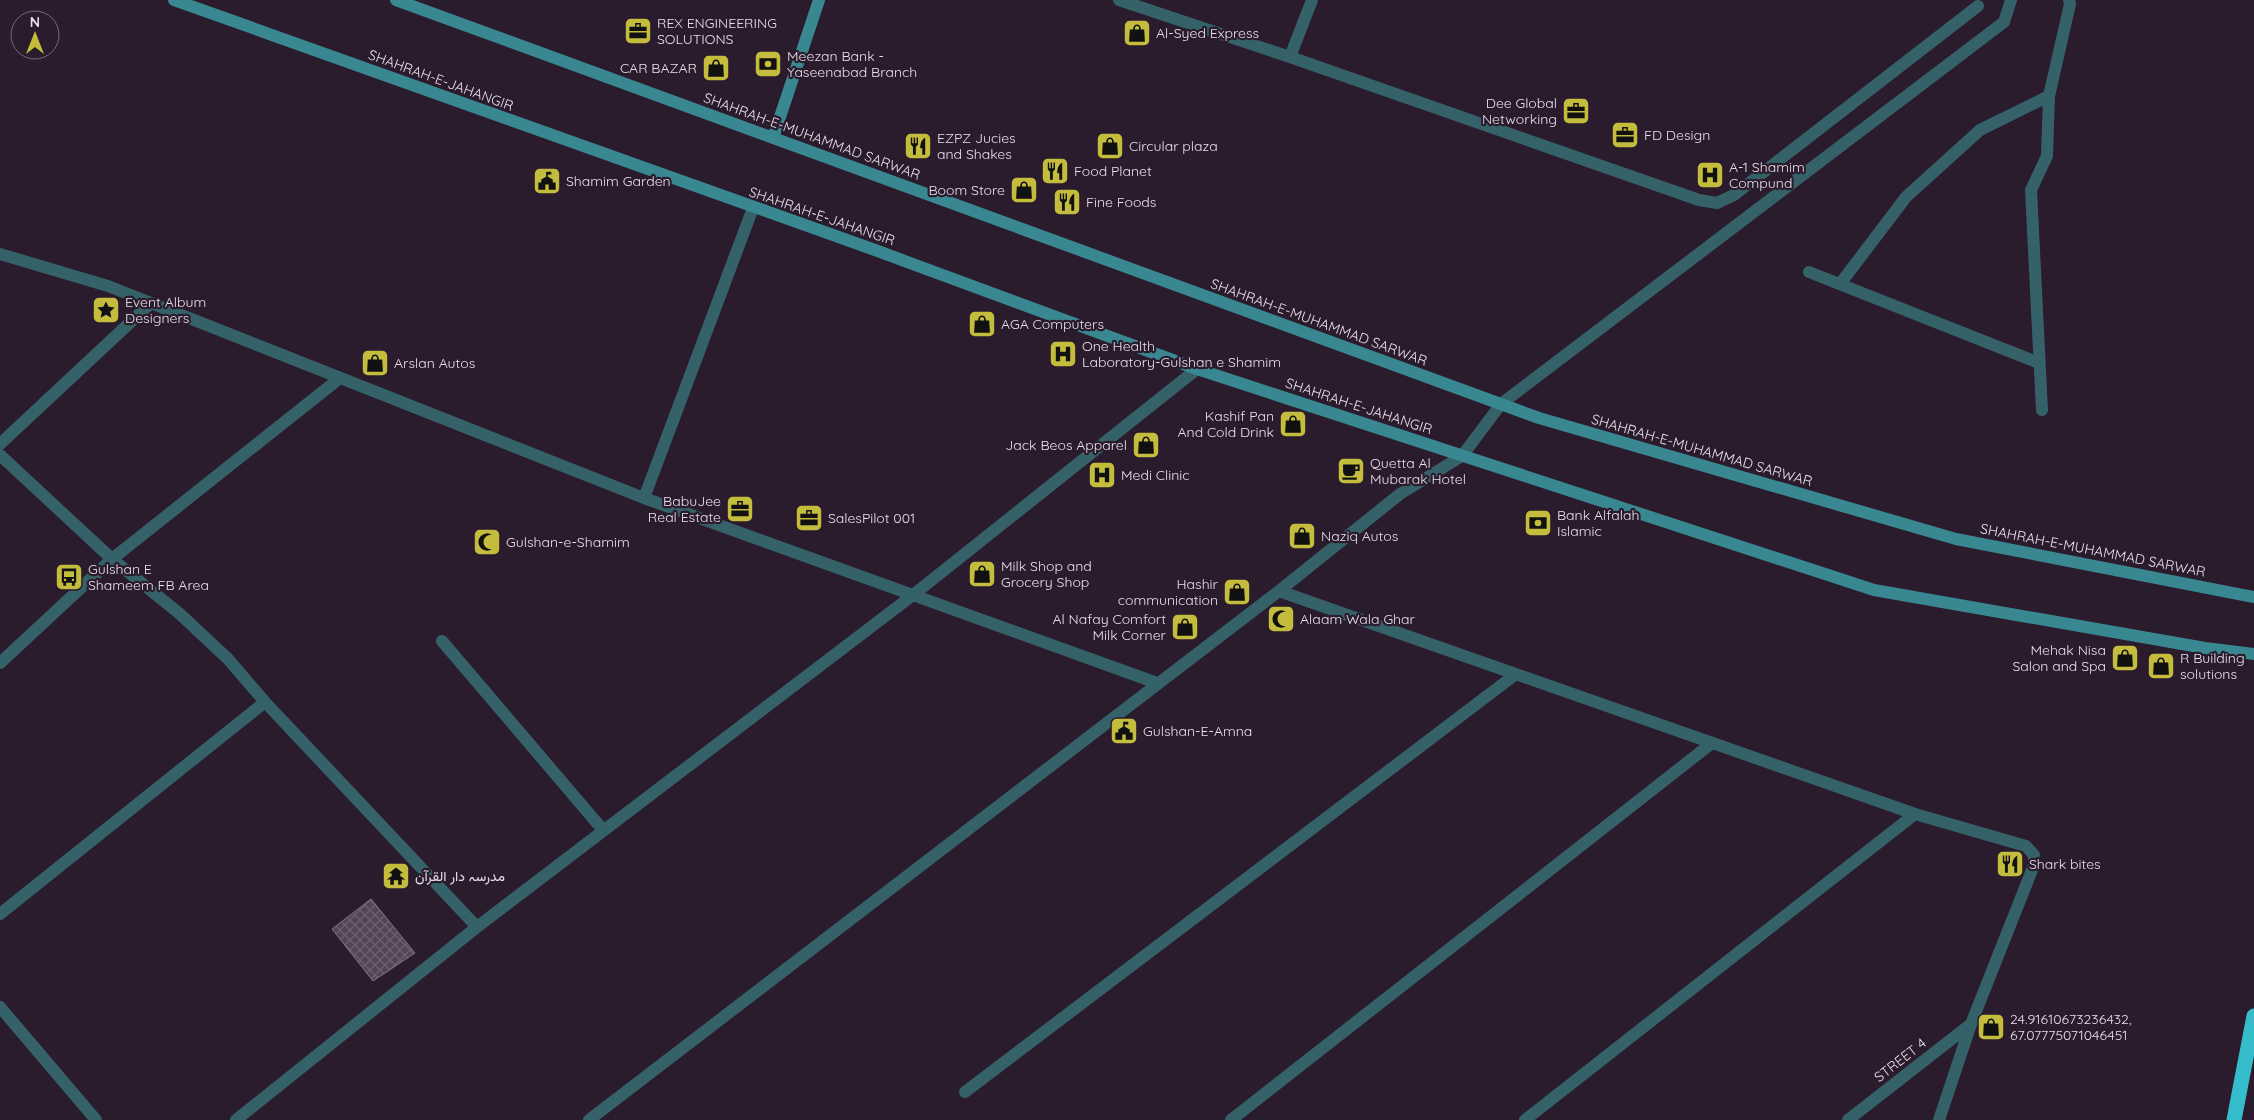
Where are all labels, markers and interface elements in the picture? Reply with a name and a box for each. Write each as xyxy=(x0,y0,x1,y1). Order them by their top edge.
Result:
north arrow xyxy=(10,10,60,60)
text: N xyxy=(30,13,40,31)
place label: REX ENGINEERING SOLUTIONS xyxy=(657,14,777,48)
office icon: REX ENGINEERING SOLUTIONS xyxy=(623,16,653,46)
shop icon: Al-Syed Express xyxy=(1122,18,1152,48)
place label: Al-Syed Express xyxy=(1156,24,1259,42)
street label: SHAHRAH-E-JAHANGIR xyxy=(366,45,516,115)
place label: Meezan Bank - Yaseenabad Branch xyxy=(787,47,917,81)
bank icon: Meezan Bank - Yaseenabad Branch xyxy=(753,49,783,79)
shop icon: CAR BAZAR xyxy=(701,53,731,83)
place label: CAR BAZAR xyxy=(620,59,697,77)
street label: SHAHRAH-E-MUHAMMAD SARWAR xyxy=(701,88,923,184)
place label: Dee Global Networking xyxy=(1482,94,1557,128)
office icon: Dee Global Networking xyxy=(1561,96,1591,126)
office icon: FD Design xyxy=(1610,120,1640,150)
place label: FD Design xyxy=(1644,126,1710,144)
place label: EZPZ Jucies and Shakes xyxy=(937,129,1016,163)
restaurant icon: EZPZ Jucies and Shakes xyxy=(903,131,933,161)
shop icon: Circular plaza xyxy=(1095,131,1125,161)
place label: Circular plaza xyxy=(1129,137,1218,155)
restaurant icon: Food Planet xyxy=(1040,156,1070,186)
place label: A-1 Shamim Compund xyxy=(1729,158,1805,192)
hospital icon: A-1 Shamim Compund xyxy=(1695,160,1725,190)
place label: Food Planet xyxy=(1074,162,1152,180)
public building icon: Shamim Garden xyxy=(532,166,562,196)
place label: Shamim Garden xyxy=(566,172,671,190)
shop icon: Boom Store xyxy=(1009,175,1039,205)
place label: Boom Store xyxy=(928,181,1005,199)
street label: SHAHRAH-E-JAHANGIR xyxy=(747,183,897,249)
restaurant icon: Fine Foods xyxy=(1052,187,1082,217)
place label: Fine Foods xyxy=(1086,193,1156,211)
street label: SHAHRAH-E-MUHAMMAD SARWAR xyxy=(1208,274,1430,370)
place label: Event Album Designers xyxy=(125,293,206,327)
place icon: Event Album Designers xyxy=(91,295,121,325)
shop icon: AGA Computers xyxy=(967,309,997,339)
place label: AGA Computers xyxy=(1001,315,1104,333)
place label: One Health Laboratory-Gulshan e Shamim xyxy=(1082,337,1281,371)
hospital icon: One Health Laboratory-Gulshan e Shamim xyxy=(1048,339,1078,369)
shop icon: Arslan Autos xyxy=(360,348,390,378)
place label: Arslan Autos xyxy=(394,354,475,372)
street label: SHAHRAH-E-JAHANGIR xyxy=(1283,374,1435,438)
place label: Kashif Pan And Cold Drink xyxy=(1178,407,1274,441)
shop icon: Kashif Pan And Cold Drink xyxy=(1278,409,1308,439)
street label: SHAHRAH-E-MUHAMMAD SARWAR xyxy=(1589,410,1815,490)
shop icon: Jack Beos Apparel xyxy=(1131,430,1161,460)
place label: Jack Beos Apparel xyxy=(1005,436,1127,454)
place label: Quetta Al Mubarak Hotel xyxy=(1370,454,1466,488)
cafe icon: Quetta Al Mubarak Hotel xyxy=(1336,456,1366,486)
hospital icon: Medi Clinic xyxy=(1087,460,1117,490)
place label: Medi Clinic xyxy=(1121,466,1190,484)
place label: BabuJee Real Estate xyxy=(648,492,721,526)
office icon: BabuJee Real Estate xyxy=(725,494,755,524)
office icon: SalesPilot 001 xyxy=(794,503,824,533)
place label: Bank Alfalah Islamic xyxy=(1557,506,1639,540)
bank icon: Bank Alfalah Islamic xyxy=(1523,508,1553,538)
place label: SalesPilot 001 xyxy=(828,509,915,527)
street label: SHAHRAH-E-MUHAMMAD SARWAR xyxy=(1979,519,2207,581)
shop icon: Naziq Autos xyxy=(1287,521,1317,551)
mosque icon: Gulshan-e-Shamim xyxy=(472,527,502,557)
place label: Naziq Autos xyxy=(1321,527,1398,545)
place label: Gulshan-e-Shamim xyxy=(506,533,630,551)
place label: Milk Shop and Grocery Shop xyxy=(1001,557,1092,591)
shop icon: Milk Shop and Grocery Shop xyxy=(967,559,997,589)
place label: Gulshan E Shameem FB Area xyxy=(88,560,209,594)
bus stop icon: Gulshan E Shameem FB Area xyxy=(54,562,84,592)
place label: Hashir communication xyxy=(1118,575,1219,609)
shop icon: Hashir communication xyxy=(1222,577,1252,607)
mosque icon: Alaam Wala Ghar xyxy=(1266,604,1296,634)
place label: Al Nafay Comfort Milk Corner xyxy=(1052,610,1167,644)
place label: Alaam Wala Ghar xyxy=(1300,610,1416,628)
shop icon: Al Nafay Comfort Milk Corner xyxy=(1170,612,1200,642)
place label: Mehak Nisa Salon and Spa xyxy=(2012,641,2106,675)
shop icon: Mehak Nisa Salon and Spa xyxy=(2110,643,2140,673)
place label: R Building solutions xyxy=(2180,649,2245,683)
shop icon: R Building solutions xyxy=(2146,651,2176,681)
public building icon: Gulshan-E-Amna xyxy=(1109,716,1139,746)
place label: Gulshan-E-Amna xyxy=(1143,722,1252,740)
restaurant icon: Shark bites xyxy=(1995,849,2025,879)
place label: Shark bites xyxy=(2029,855,2101,873)
temple icon: مدرسہ دار القرآن xyxy=(381,861,411,891)
place label: مدرسہ دار القرآن xyxy=(415,867,505,885)
place label: 24.91610673236432, 67.07775071046451 xyxy=(2010,1010,2132,1044)
shop icon: 24.91610673236432, 67.07775071046451 xyxy=(1976,1012,2006,1042)
street label: STREET 4 xyxy=(1870,1034,1930,1086)

